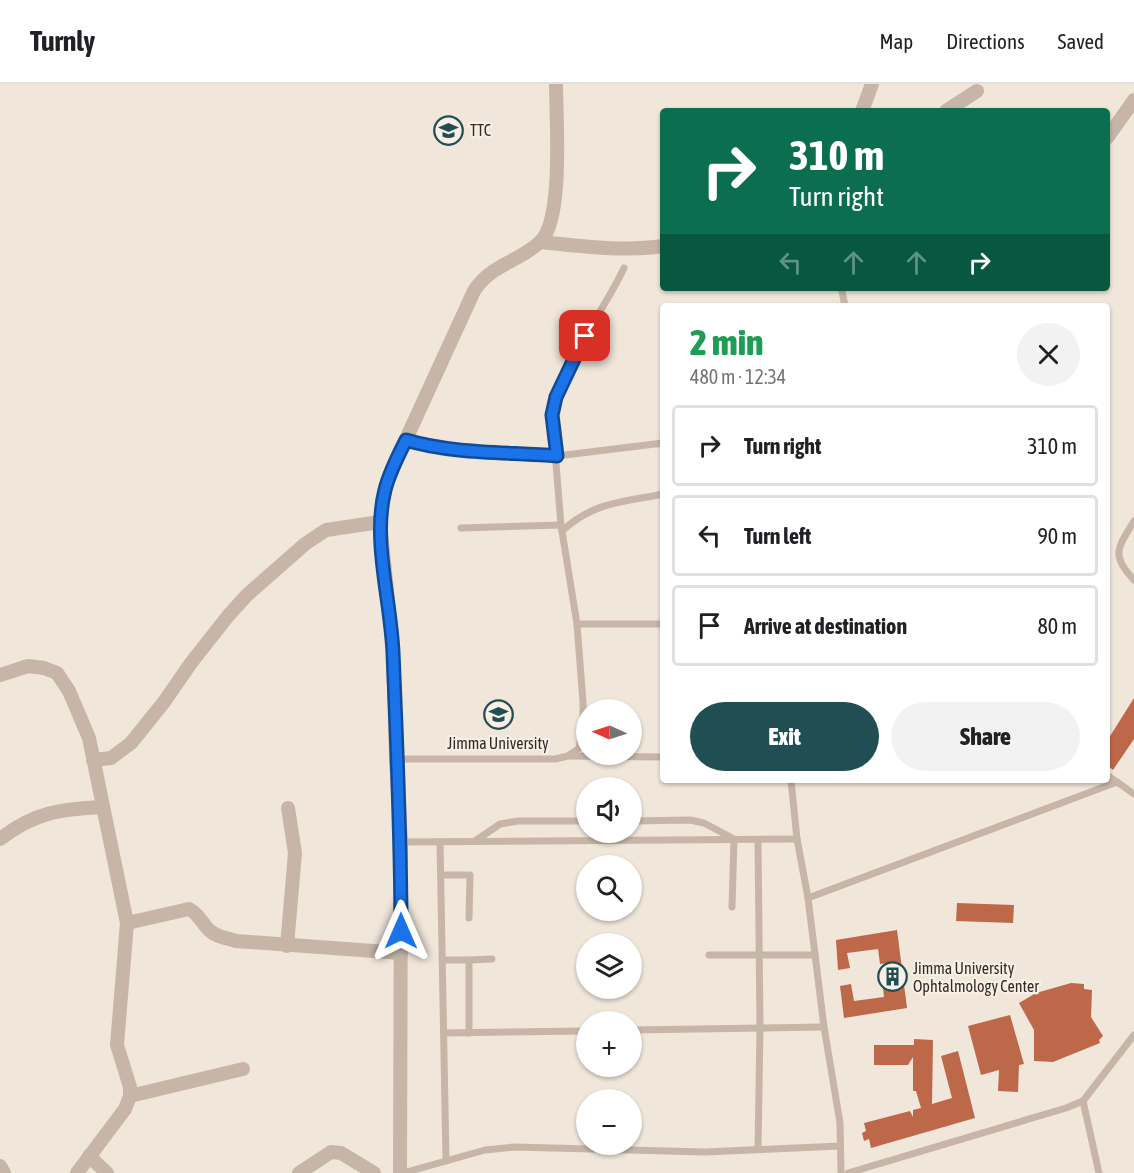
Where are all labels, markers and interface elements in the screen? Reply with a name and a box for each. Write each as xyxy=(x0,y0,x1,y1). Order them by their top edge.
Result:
text: Turnly xyxy=(30,25,95,57)
text: Map xyxy=(879,29,913,53)
text: Directions xyxy=(946,29,1025,53)
text: Saved xyxy=(1058,29,1104,53)
school or university icon: TTC xyxy=(433,114,465,146)
place label: TTC xyxy=(470,121,491,139)
text: 310 m xyxy=(789,131,884,179)
icon: right xyxy=(690,132,768,210)
text: Turn right xyxy=(789,181,884,212)
icon: left xyxy=(774,246,807,279)
icon: ahead xyxy=(837,246,870,279)
icon: ahead xyxy=(900,246,933,279)
icon: right xyxy=(963,246,996,279)
pin xyxy=(559,310,610,361)
icon: arrive xyxy=(568,319,601,352)
text: 2 min xyxy=(690,321,764,363)
button: close xyxy=(1017,323,1080,386)
text: 480 m · 12:34 xyxy=(690,365,786,388)
icon: right xyxy=(693,429,726,462)
text: Turn right xyxy=(744,433,821,459)
text: 310 m xyxy=(1027,433,1077,459)
icon: left xyxy=(693,519,726,552)
text: Turn left xyxy=(744,523,811,549)
text: 90 m xyxy=(1037,523,1077,549)
icon: arrive xyxy=(693,609,726,642)
text: Arrive at destination xyxy=(744,613,907,639)
text: 80 m xyxy=(1037,613,1077,639)
school or university icon: Jimma University xyxy=(482,699,514,731)
north arrow xyxy=(576,699,642,765)
map controls xyxy=(576,699,642,1155)
button: Exit xyxy=(690,702,879,771)
button: Share xyxy=(891,702,1080,771)
place label: Jimma University xyxy=(447,734,549,753)
button: sound xyxy=(576,777,642,843)
button: search xyxy=(576,855,642,921)
position arrow xyxy=(369,899,433,963)
button: layers xyxy=(576,933,642,999)
place label: Jimma University Ophtalmology Center xyxy=(913,959,1039,996)
building icon: Jimma University Ophtalmology Center xyxy=(876,961,908,993)
button: + xyxy=(576,1011,642,1077)
button: − xyxy=(576,1089,642,1155)

